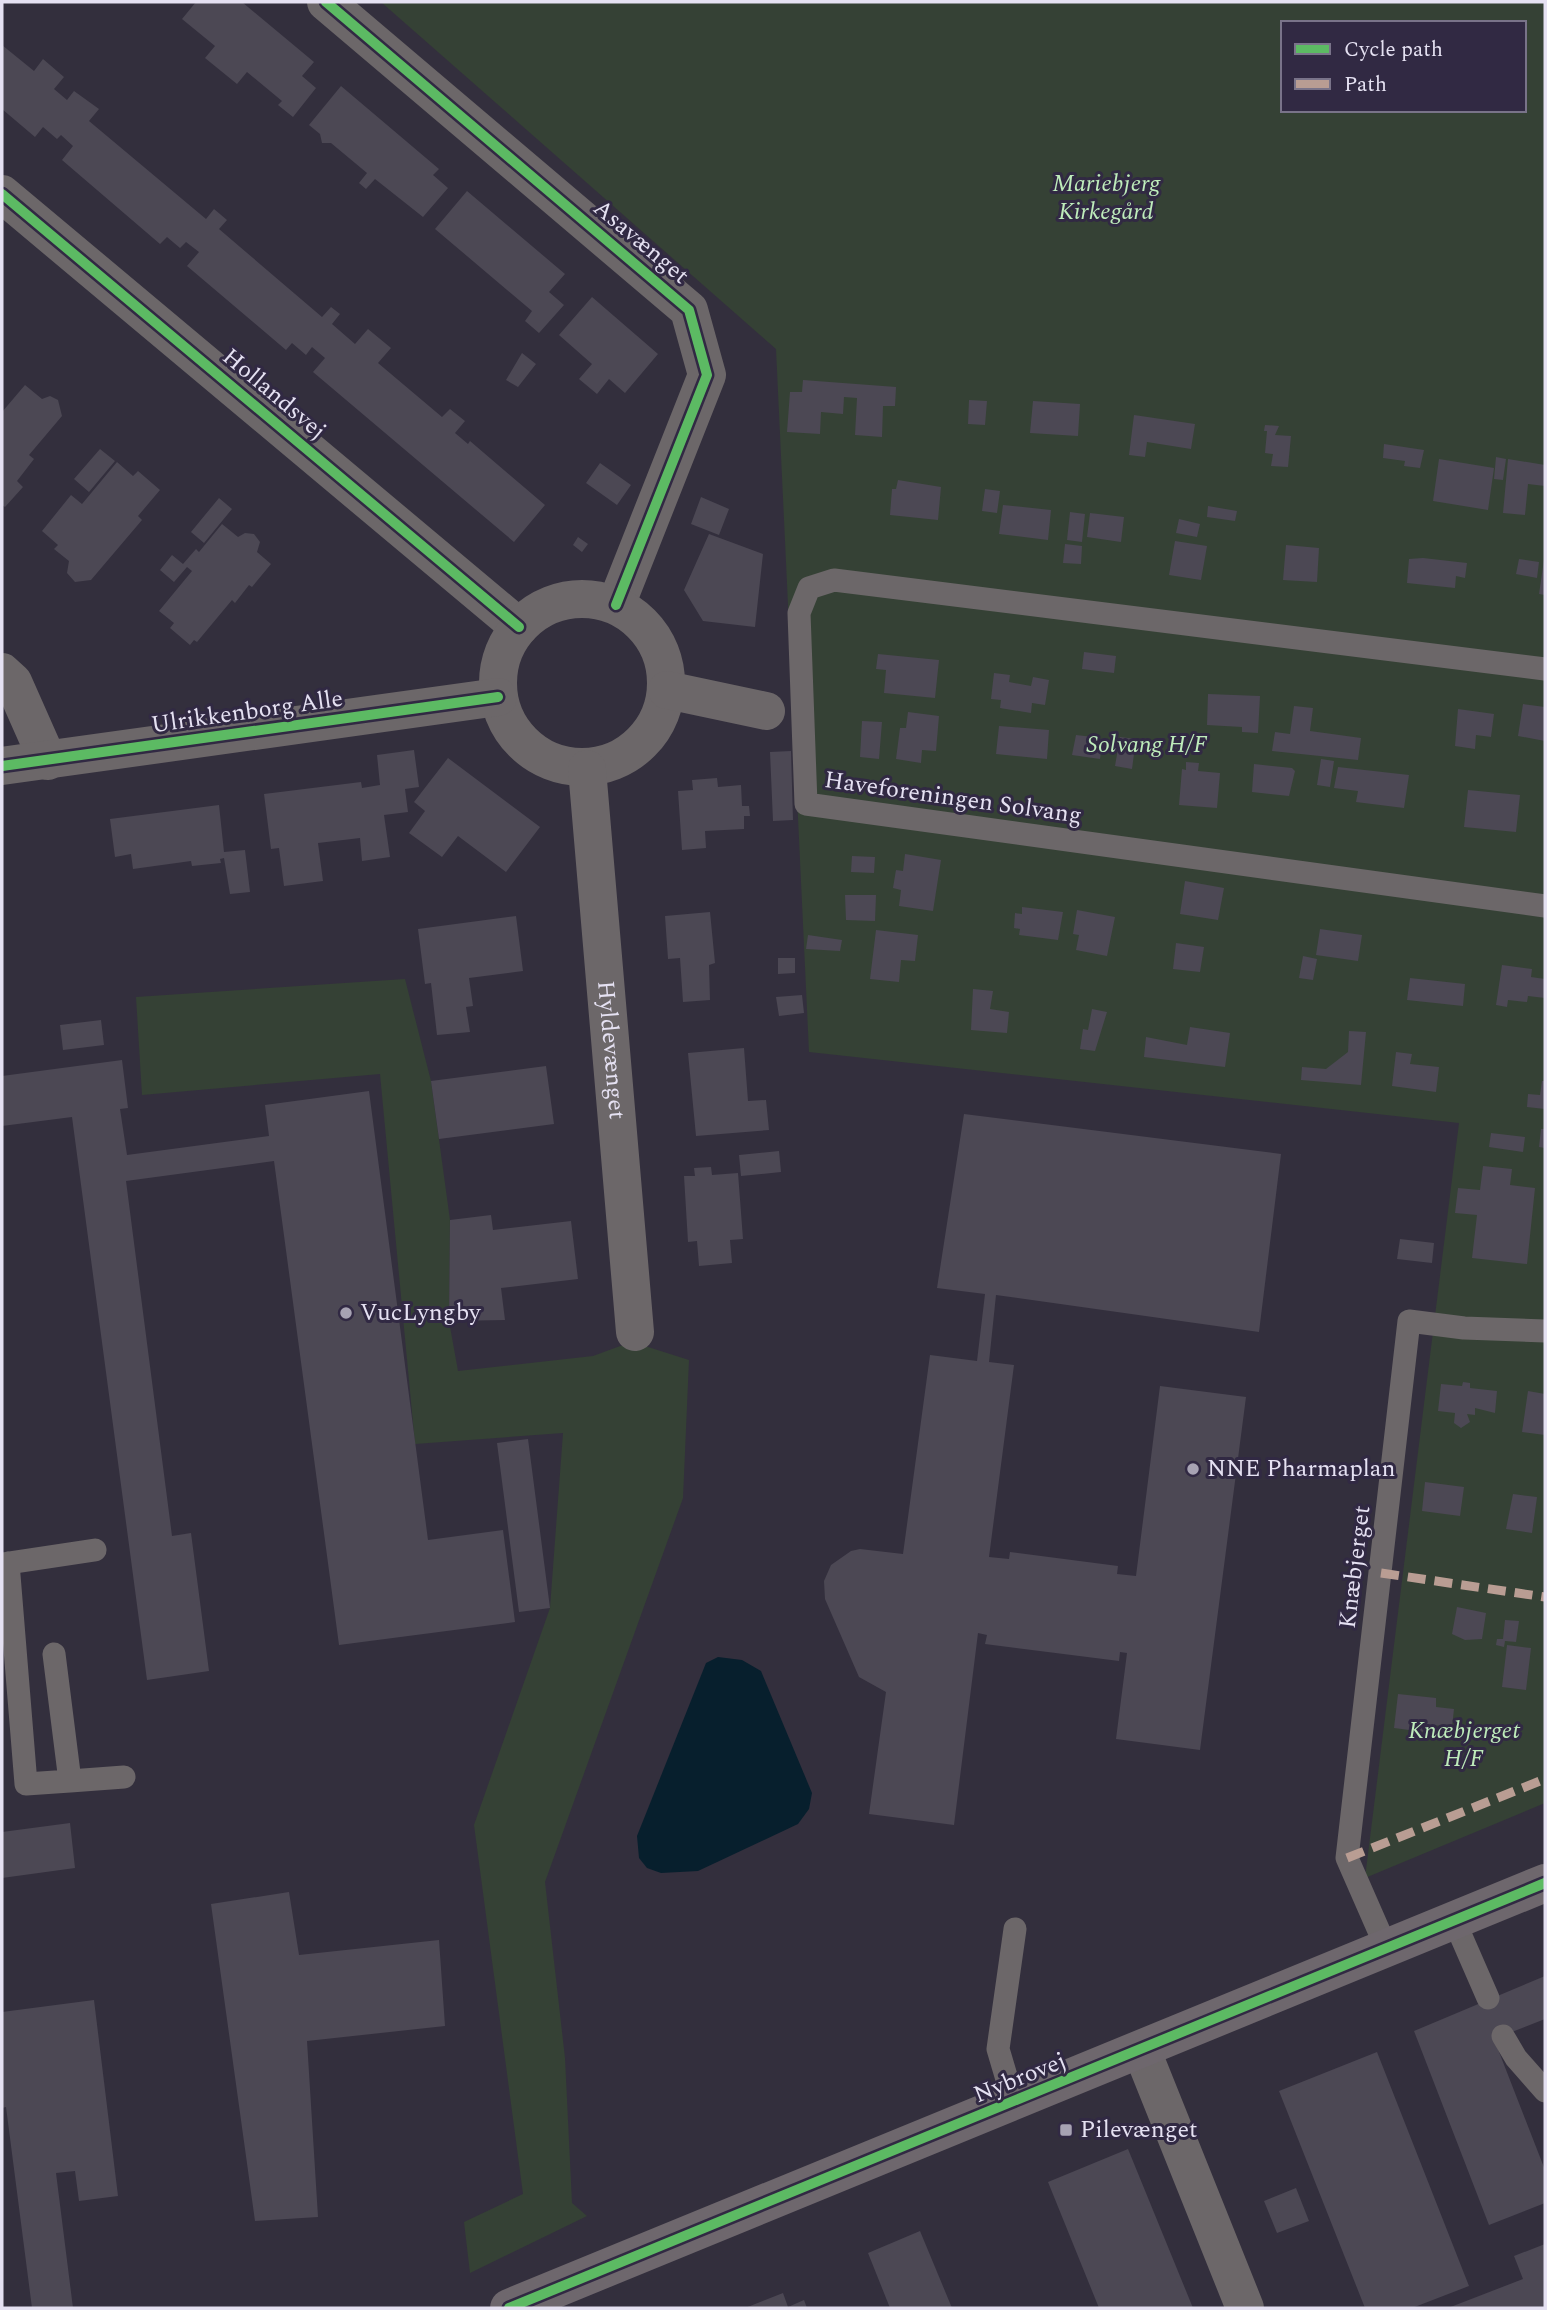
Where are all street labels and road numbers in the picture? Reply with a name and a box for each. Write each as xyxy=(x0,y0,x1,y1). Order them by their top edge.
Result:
street label: Asavænget xyxy=(585,191,697,293)
street label: Hollandsvej xyxy=(214,339,334,449)
street label: Ulrikkenborg Alle xyxy=(149,681,345,743)
street label: Haveforeningen Solvang xyxy=(822,762,1084,834)
street label: Hyldevænget xyxy=(587,979,635,1121)
street label: Knæbjerget xyxy=(1330,1503,1380,1631)
street label: Nybrovej xyxy=(968,2043,1072,2113)

